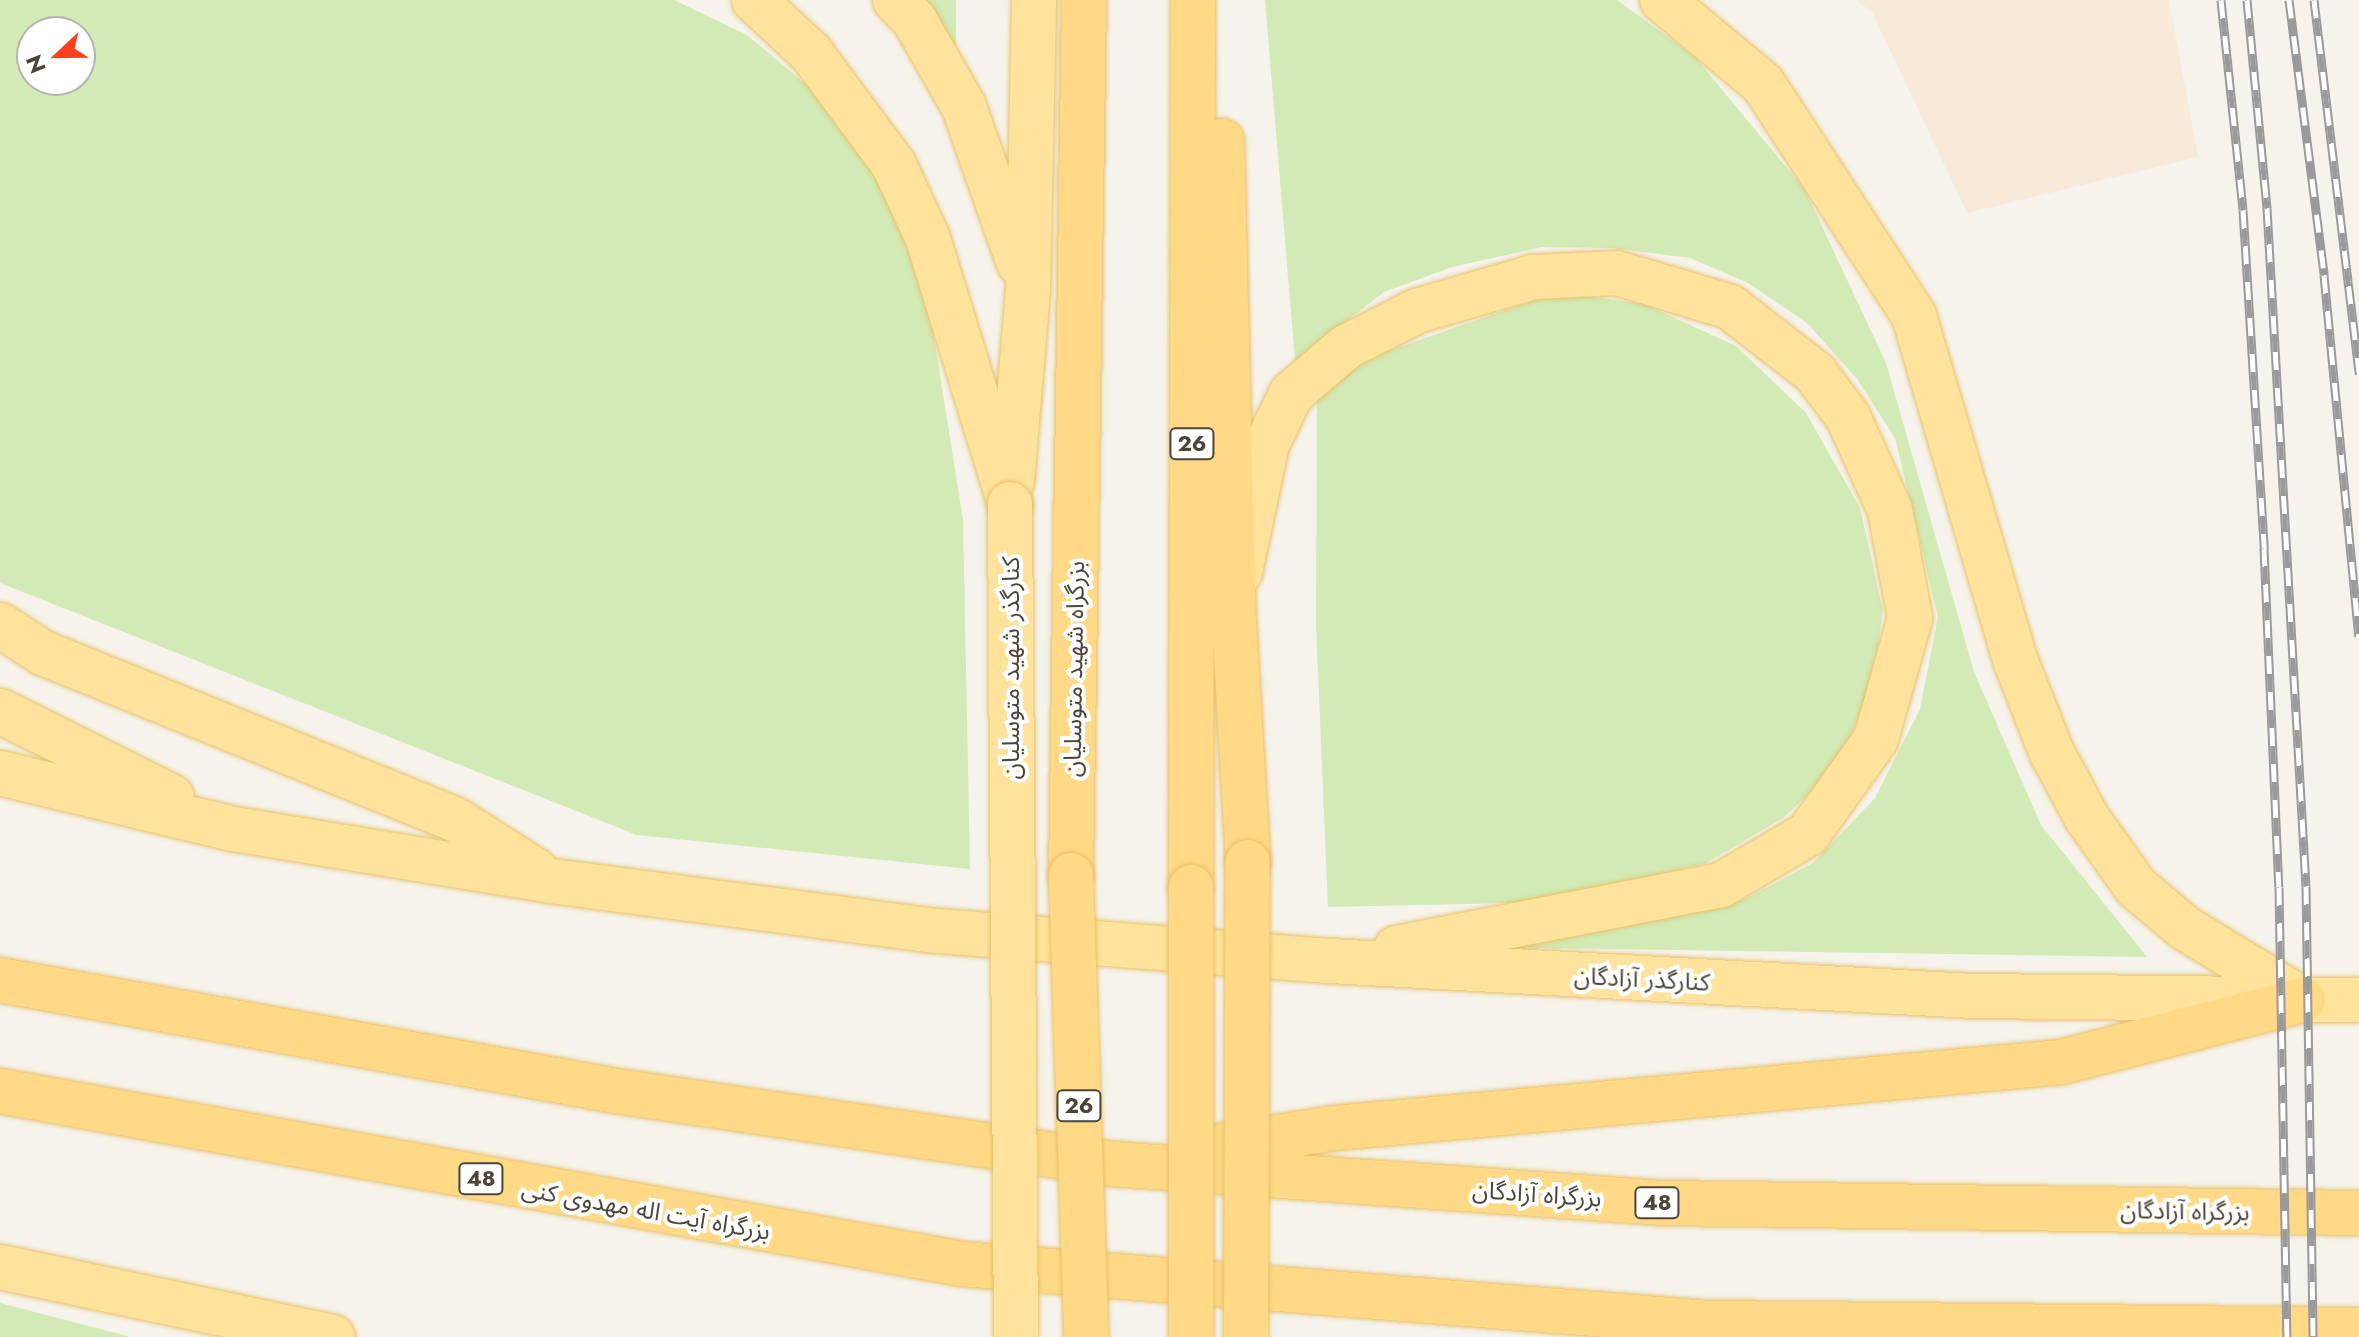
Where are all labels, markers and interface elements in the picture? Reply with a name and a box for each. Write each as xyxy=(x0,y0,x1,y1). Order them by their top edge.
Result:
north arrow xyxy=(16,16,96,96)
text: N xyxy=(17,50,54,78)
road number: 26 xyxy=(1168,426,1216,462)
street label: کنارگذر شهید متوسلیان xyxy=(997,557,1025,779)
street label: بزرگراه شهید متوسلیان xyxy=(1058,561,1090,777)
street label: کنارگذر آزادگان xyxy=(1573,961,1711,997)
road number: 26 xyxy=(1055,1088,1103,1124)
road number: 48 xyxy=(457,1161,505,1197)
street label: بزرگراه آیت اله مهدوی کنی xyxy=(520,1174,772,1246)
street label: بزرگراه آزادگان xyxy=(1471,1175,1603,1213)
road number: 48 xyxy=(1633,1185,1681,1221)
street label: بزرگراه آزادگان xyxy=(2120,1195,2250,1227)

